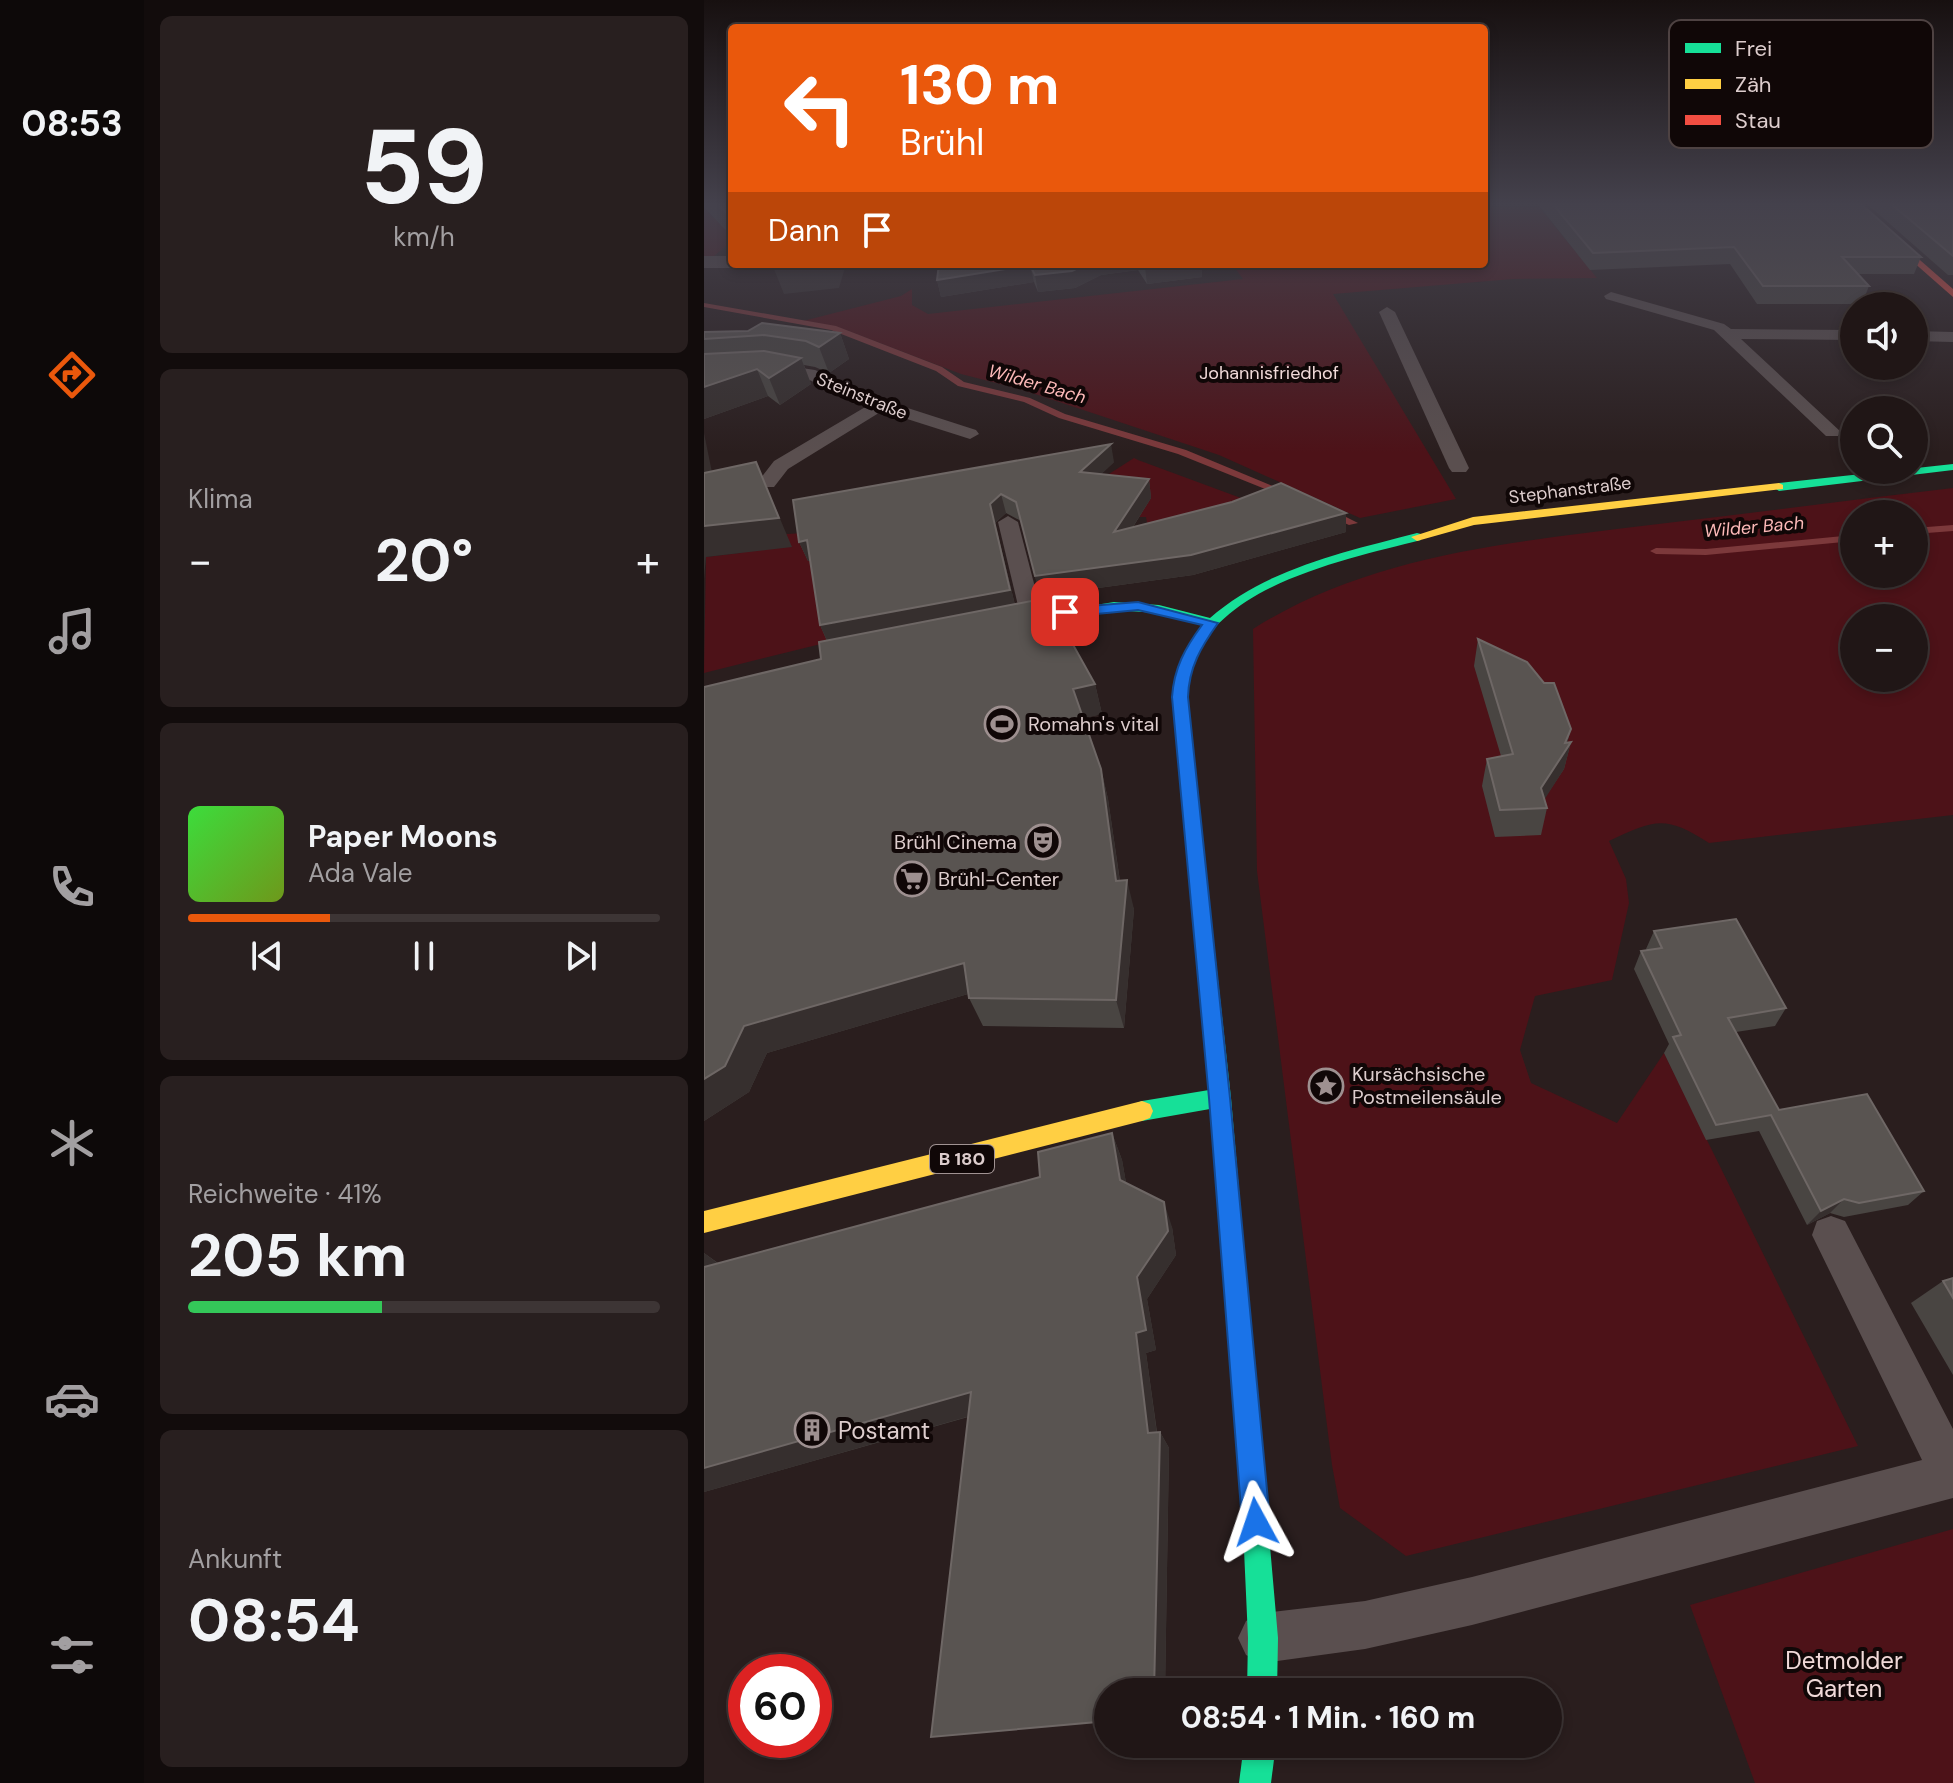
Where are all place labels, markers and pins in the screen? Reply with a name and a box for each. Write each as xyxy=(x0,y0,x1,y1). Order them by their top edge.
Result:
pin xyxy=(1031,578,1099,646)
sports icon: Romahn's vital xyxy=(983,705,1021,743)
place label: Romahn's vital xyxy=(1028,711,1159,737)
theatre icon: Brühl Cinema xyxy=(1024,823,1062,861)
place label: Brühl Cinema xyxy=(894,829,1017,855)
supermarket icon: Brühl-Center xyxy=(893,860,931,898)
place label: Brühl-Center xyxy=(938,866,1059,892)
place label: Kursächsische Postmeilensäule xyxy=(1352,1061,1502,1110)
place icon: Kursächsische Postmeilensäule xyxy=(1307,1067,1345,1105)
building icon: Postamt xyxy=(793,1411,831,1449)
place label: Postamt xyxy=(838,1415,930,1446)

